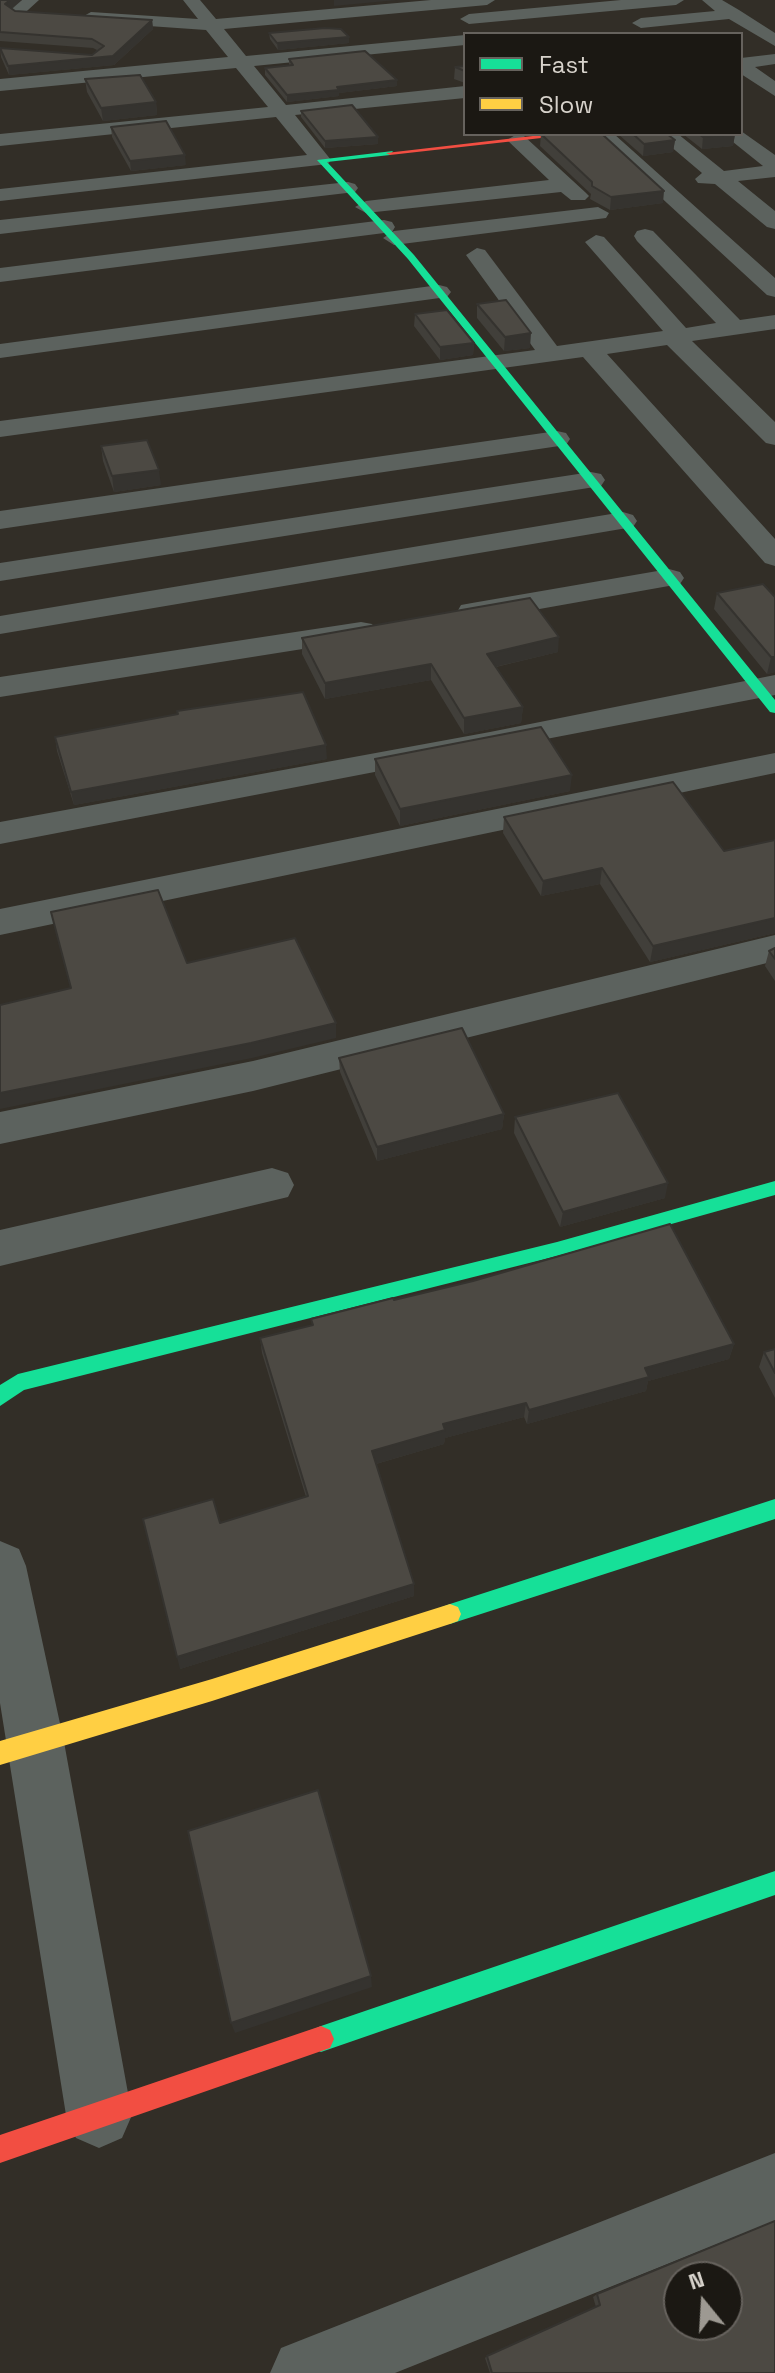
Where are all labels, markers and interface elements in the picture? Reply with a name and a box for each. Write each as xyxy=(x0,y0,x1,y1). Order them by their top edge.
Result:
legend xyxy=(463,32,743,136)
text: Fast xyxy=(539,49,589,80)
text: Slow xyxy=(539,89,593,120)
north arrow xyxy=(663,2261,743,2341)
text: N xyxy=(685,2264,708,2296)

